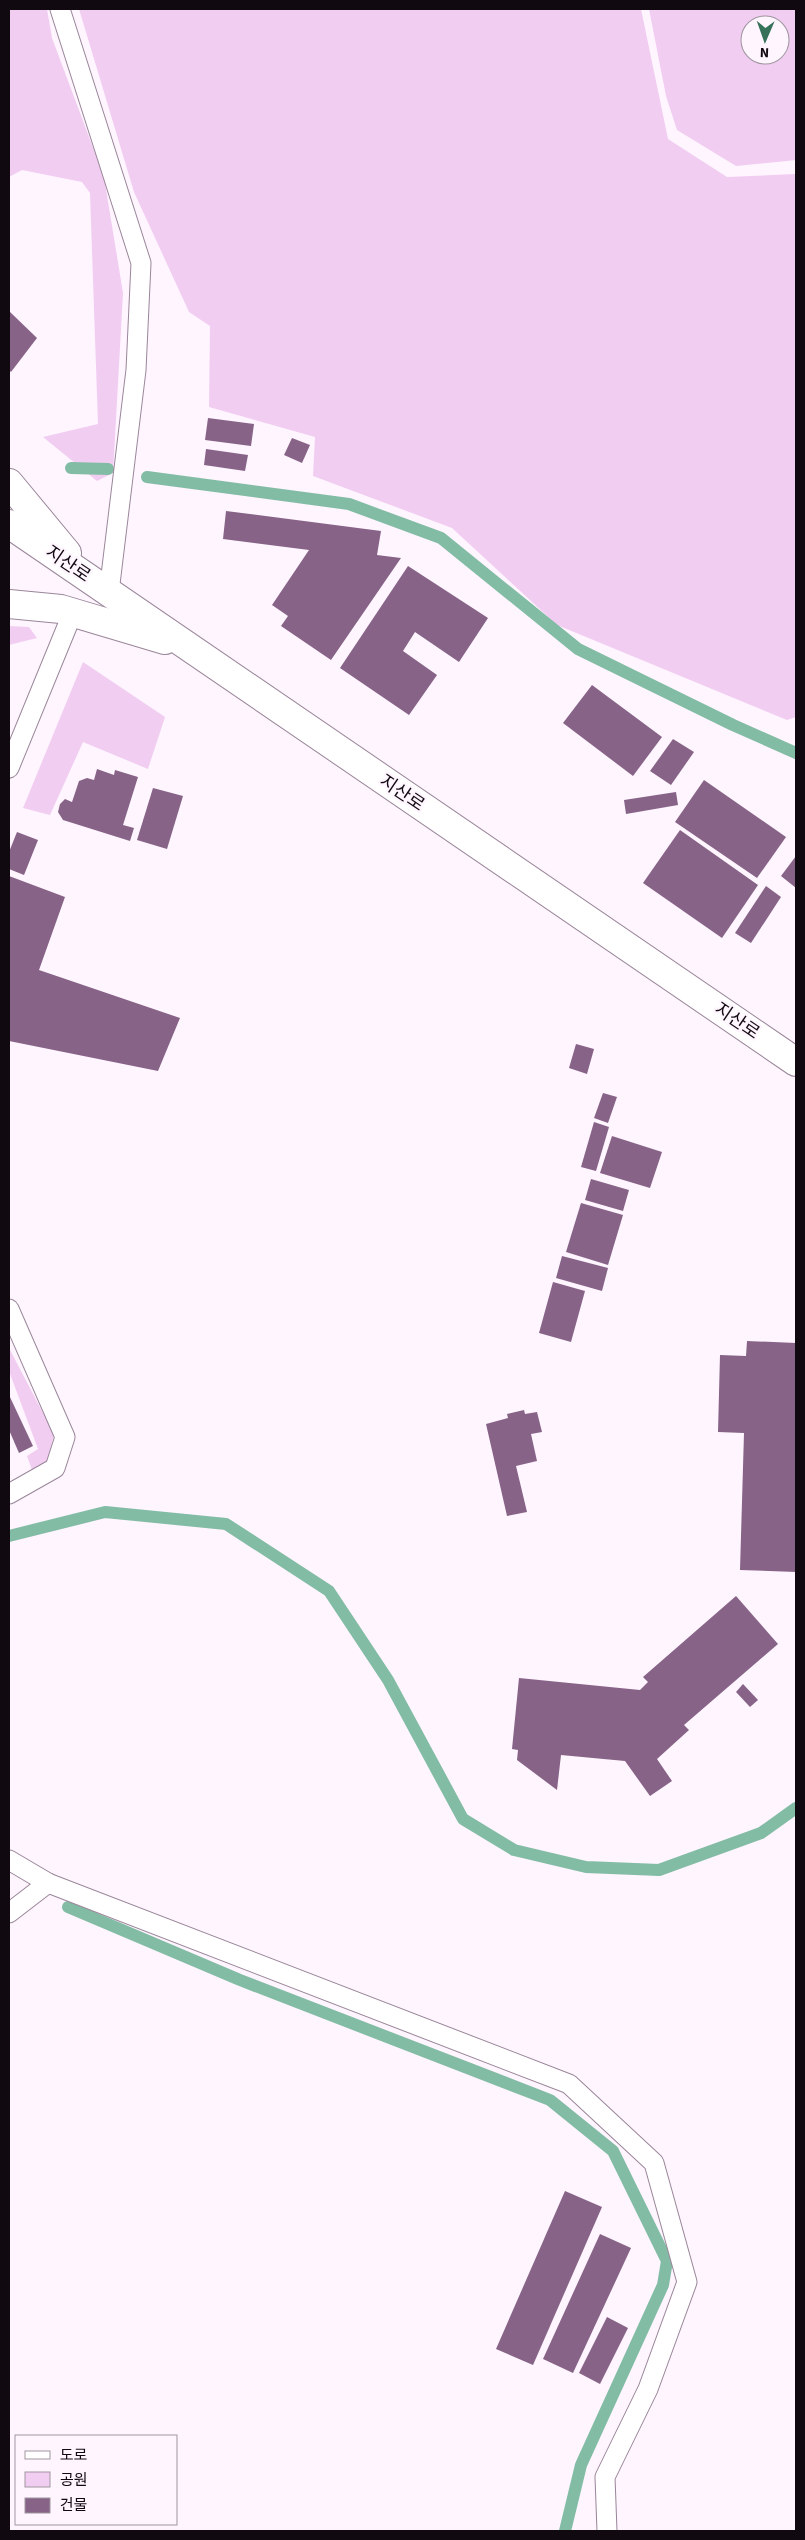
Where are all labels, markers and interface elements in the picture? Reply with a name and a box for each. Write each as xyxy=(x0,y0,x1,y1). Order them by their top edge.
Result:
north arrow xyxy=(740,15,790,65)
text: N xyxy=(760,42,770,62)
street label: 지산로 xyxy=(40,540,96,588)
street label: 지산로 xyxy=(374,769,430,817)
street label: 지산로 xyxy=(709,997,765,1045)
legend xyxy=(15,2435,178,2525)
text: 도로 xyxy=(60,2445,88,2466)
text: 공원 xyxy=(60,2470,88,2491)
text: 건물 xyxy=(60,2495,88,2516)

